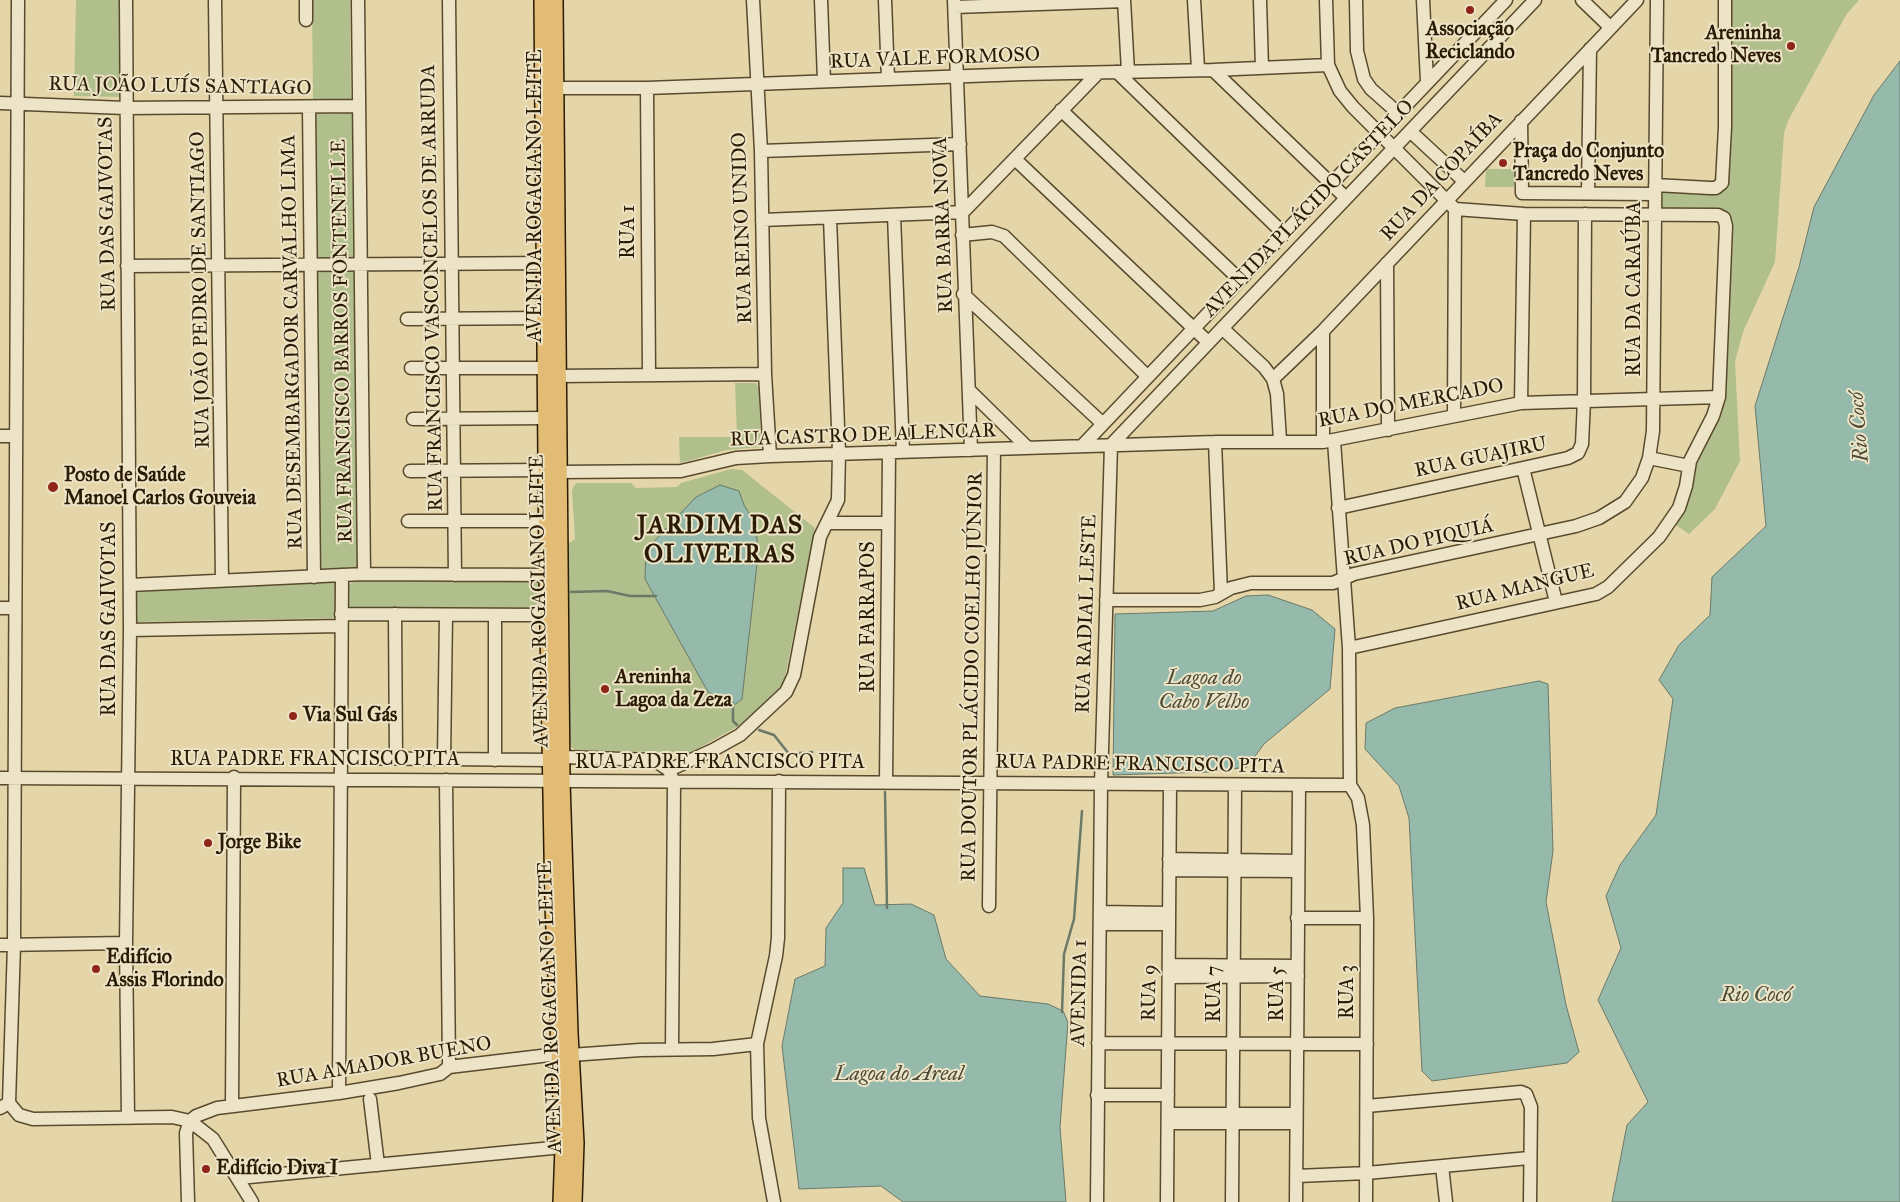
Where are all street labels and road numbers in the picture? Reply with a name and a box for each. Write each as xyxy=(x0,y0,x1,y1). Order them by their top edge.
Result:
street label: RUA VALE FORMOSO xyxy=(829,43,1041,75)
street label: AVENIDA ROGACIANO LEITE xyxy=(524,49,548,343)
street label: RUA FRANCISCO VASCONCELOS DE ARRUDA xyxy=(417,64,449,512)
street label: RUA JOÃO LUÍS SANTIAGO xyxy=(48,73,312,101)
street label: AVENIDA PLÁCIDO CASTELO xyxy=(1199,95,1419,323)
street label: RUA DA COPAÍBA xyxy=(1376,107,1508,247)
street label: RUA DAS GAIVOTAS xyxy=(94,116,122,312)
street label: RUA JOÃO PEDRO DE SANTIAGO xyxy=(186,131,216,449)
street label: RUA REINO UNIDO xyxy=(728,132,758,324)
street label: RUA DESEMBARGADOR CARVALHO LIMA xyxy=(277,134,309,550)
street label: RUA BARRA NOVA xyxy=(929,136,959,314)
street label: RUA FRANCISCO BARROS FONTENELLE xyxy=(327,139,359,543)
street label: RUA DA CARAÚBA xyxy=(1623,201,1647,377)
street label: RUA 1 xyxy=(617,205,641,259)
street label: RUA DO MERCADO xyxy=(1316,374,1506,434)
street label: RUA CASTRO DE ALENCAR xyxy=(729,419,997,453)
street label: RUA GUAJIRU xyxy=(1413,432,1549,484)
street label: AVENIDA ROGACIANO LEITE xyxy=(525,454,555,748)
street label: RUA DOUTOR PLÁCIDO COELHO JÚNIOR xyxy=(957,472,989,882)
street label: RUA RADIAL LESTE xyxy=(1072,514,1102,714)
street label: RUA DO PIQUIÁ xyxy=(1342,514,1496,572)
street label: RUA DAS GAIVOTAS xyxy=(98,522,122,716)
street label: RUA FARRAPOS xyxy=(857,541,881,693)
street label: RUA MANGUE xyxy=(1453,559,1597,617)
street label: RUA PADRE FRANCISCO PITA xyxy=(170,748,460,772)
street label: RUA PADRE FRANCISCO PITA xyxy=(995,750,1285,780)
street label: RUA PADRE FRANCISCO PITA xyxy=(575,751,865,775)
street label: AVENIDA ROGACIANO LEITE xyxy=(534,860,568,1154)
street label: AVENIDA 1 xyxy=(1067,939,1093,1047)
street label: RUA 9 xyxy=(1138,964,1162,1022)
street label: RUA 3 xyxy=(1336,965,1360,1019)
street label: RUA 7 xyxy=(1203,966,1227,1022)
street label: RUA 5 xyxy=(1266,966,1290,1022)
street label: RUA AMADOR BUENO xyxy=(274,1032,494,1094)

